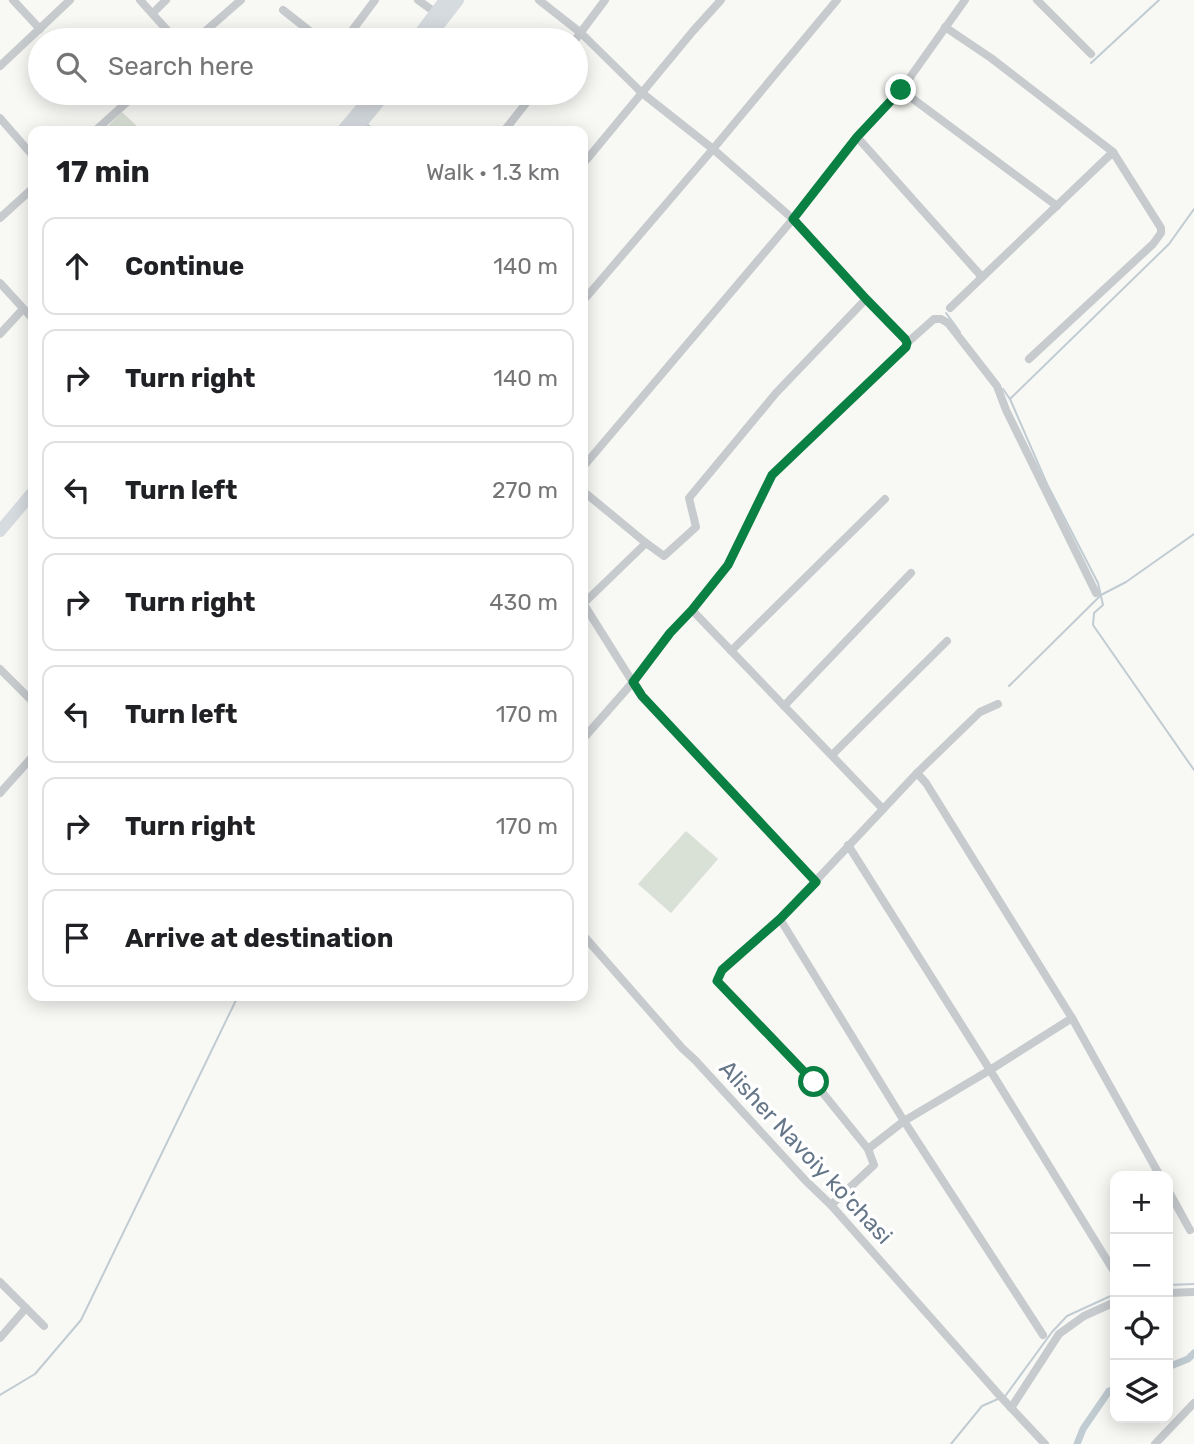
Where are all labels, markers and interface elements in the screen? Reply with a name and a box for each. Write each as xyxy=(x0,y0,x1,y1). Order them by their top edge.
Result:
search box xyxy=(28,28,588,105)
icon: search xyxy=(52,48,90,86)
text: Search here xyxy=(108,51,254,82)
route end xyxy=(885,74,916,105)
text: 17 min xyxy=(56,154,150,190)
text: Walk · 1.3 km xyxy=(426,158,560,186)
icon: ahead xyxy=(58,247,96,285)
text: Continue xyxy=(125,251,244,282)
text: 140 m xyxy=(493,252,558,280)
icon: right xyxy=(58,359,96,397)
text: Turn right xyxy=(125,363,255,394)
text: 140 m xyxy=(493,364,558,392)
icon: left xyxy=(58,471,96,509)
text: Turn left xyxy=(125,475,237,506)
text: 270 m xyxy=(492,476,558,504)
icon: right xyxy=(58,583,96,621)
text: Turn right xyxy=(125,587,255,618)
text: 430 m xyxy=(489,588,558,616)
icon: left xyxy=(58,695,96,733)
text: Turn left xyxy=(125,699,237,730)
text: 170 m xyxy=(496,700,558,728)
icon: right xyxy=(58,807,96,845)
text: Turn right xyxy=(125,811,255,842)
text: 170 m xyxy=(496,812,558,840)
icon: arrive xyxy=(58,919,96,957)
text: Arrive at destination xyxy=(125,923,393,954)
street label: Alisher Navoiy ko'chasi xyxy=(714,1054,898,1250)
route start xyxy=(798,1066,829,1097)
map controls xyxy=(1110,1171,1173,1423)
button: + xyxy=(1110,1171,1173,1234)
button: − xyxy=(1110,1234,1173,1297)
button: locate xyxy=(1110,1297,1173,1360)
button: layers xyxy=(1110,1360,1173,1423)

